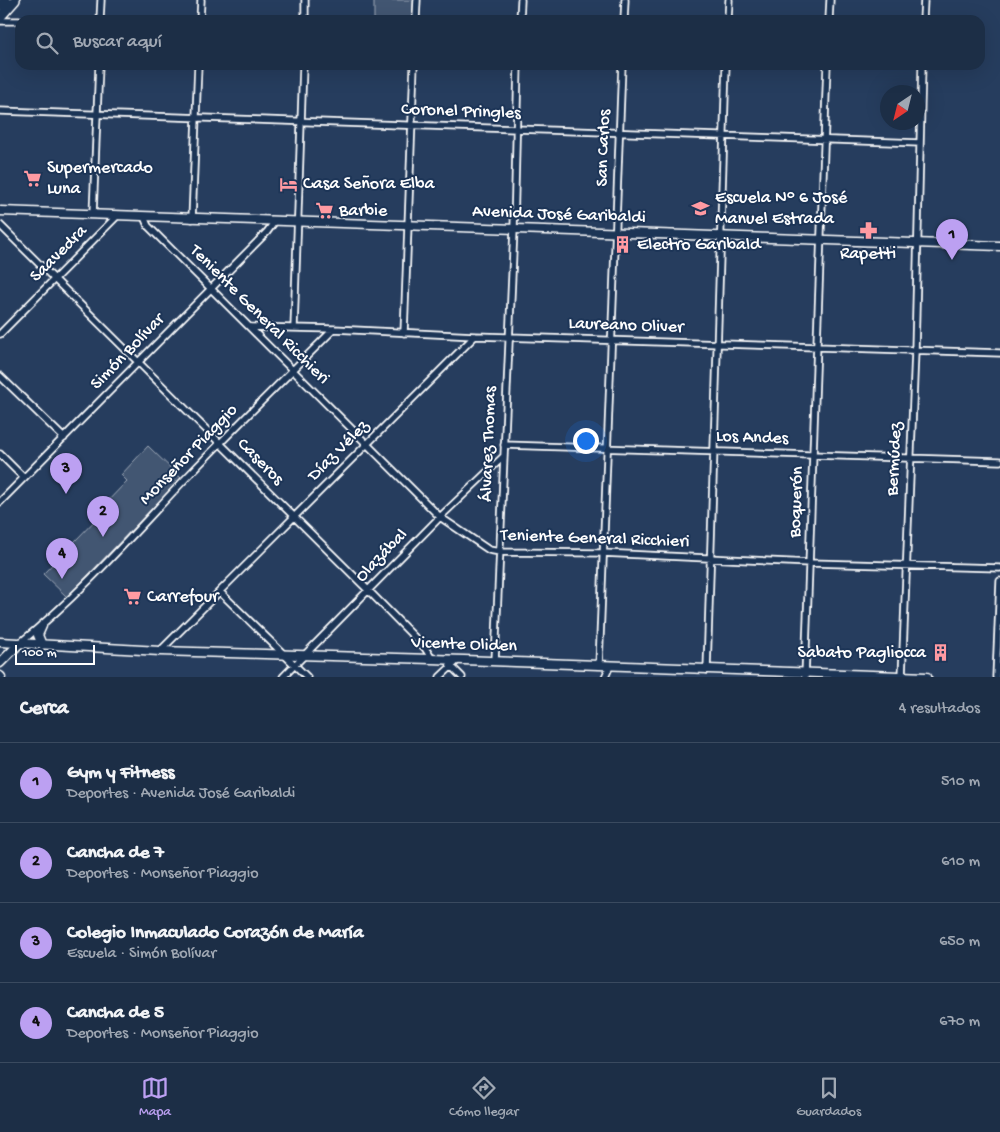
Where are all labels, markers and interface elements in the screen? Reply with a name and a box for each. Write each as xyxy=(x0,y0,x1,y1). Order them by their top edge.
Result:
search box xyxy=(15,15,985,70)
icon: search xyxy=(33,29,61,57)
text: Buscar aquí xyxy=(73,31,162,54)
north arrow xyxy=(880,85,925,130)
street label: Coronel Pringles xyxy=(401,99,523,125)
street label: San Carlos xyxy=(592,108,616,187)
place label: Supermercado Luna xyxy=(47,158,153,200)
supermarket icon: Supermercado Luna xyxy=(23,168,43,188)
hotel icon: Casa Señora Elba xyxy=(279,174,299,194)
place label: Casa Señora Elba xyxy=(303,174,435,195)
place label: Escuela N° 6 José Manuel Estrada xyxy=(715,188,848,230)
school or university icon: Escuela N° 6 José Manuel Estrada xyxy=(691,198,711,218)
supermarket icon: Barbie xyxy=(315,201,335,221)
place label: Barbie xyxy=(338,201,388,222)
street label: Avenida José Garibaldi xyxy=(472,201,646,229)
pin: 1 xyxy=(936,219,968,260)
street label: Saavedra xyxy=(26,220,93,287)
pharmacy icon: Rapetti xyxy=(858,221,878,241)
building icon: Electro Garibald xyxy=(613,235,633,255)
place label: Electro Garibald xyxy=(637,235,762,256)
street label: Teniente General Ricchieri xyxy=(184,240,333,389)
place label: Rapetti xyxy=(840,244,896,265)
street label: Simón Bolívar xyxy=(86,308,171,395)
street label: Laureano Oliver xyxy=(568,313,686,339)
street label: Álvarez Thomas xyxy=(475,384,502,502)
street label: Monseñor Piaggio xyxy=(135,400,243,510)
street label: Díaz Vélez xyxy=(303,415,375,487)
street label: Bermúdez xyxy=(883,421,907,497)
street label: Los Andes xyxy=(715,426,790,450)
your location xyxy=(573,428,599,454)
street label: Caseros xyxy=(232,434,289,491)
pin: 3 xyxy=(50,453,82,494)
street label: Boquerón xyxy=(785,466,809,539)
pin: 2 xyxy=(87,496,119,537)
street label: Olazábal xyxy=(351,525,413,587)
street label: Teniente General Ricchieri xyxy=(499,525,690,553)
pin: 4 xyxy=(46,538,78,579)
supermarket icon: Carrefour xyxy=(123,587,143,607)
place label: Carrefour xyxy=(147,587,220,608)
street label: Vicente Oliden xyxy=(410,633,518,657)
scale bar xyxy=(15,642,95,665)
place label: Sabato Pagliocca xyxy=(798,643,927,664)
building icon: Sabato Pagliocca xyxy=(930,643,950,663)
text: 100 m xyxy=(22,645,57,662)
text: Cerca xyxy=(20,697,68,722)
text: 4 resultados xyxy=(899,700,980,719)
text: Gym y Fitness xyxy=(67,762,175,785)
text: 1 xyxy=(33,773,39,792)
text: 510 m xyxy=(941,773,980,792)
text: Deportes · Avenida José Garibaldi xyxy=(67,785,295,804)
text: Cancha de 7 xyxy=(67,842,164,865)
text: 2 xyxy=(32,853,40,872)
text: 610 m xyxy=(941,853,980,872)
text: Deportes · Monseñor Piaggio xyxy=(67,865,258,884)
text: Colegio Inmaculado Corazón de María xyxy=(67,922,363,945)
text: 3 xyxy=(32,933,40,952)
text: 650 m xyxy=(939,933,980,952)
text: Escuela · Simón Bolívar xyxy=(67,945,216,964)
text: Cancha de 5 xyxy=(67,1002,164,1025)
text: 4 xyxy=(32,1013,40,1032)
text: 670 m xyxy=(939,1013,980,1032)
text: Deportes · Monseñor Piaggio xyxy=(67,1025,258,1044)
tab: Mapa xyxy=(139,1074,171,1121)
tab: Cómo llegar xyxy=(449,1074,518,1121)
tab: Guardados xyxy=(796,1074,861,1121)

